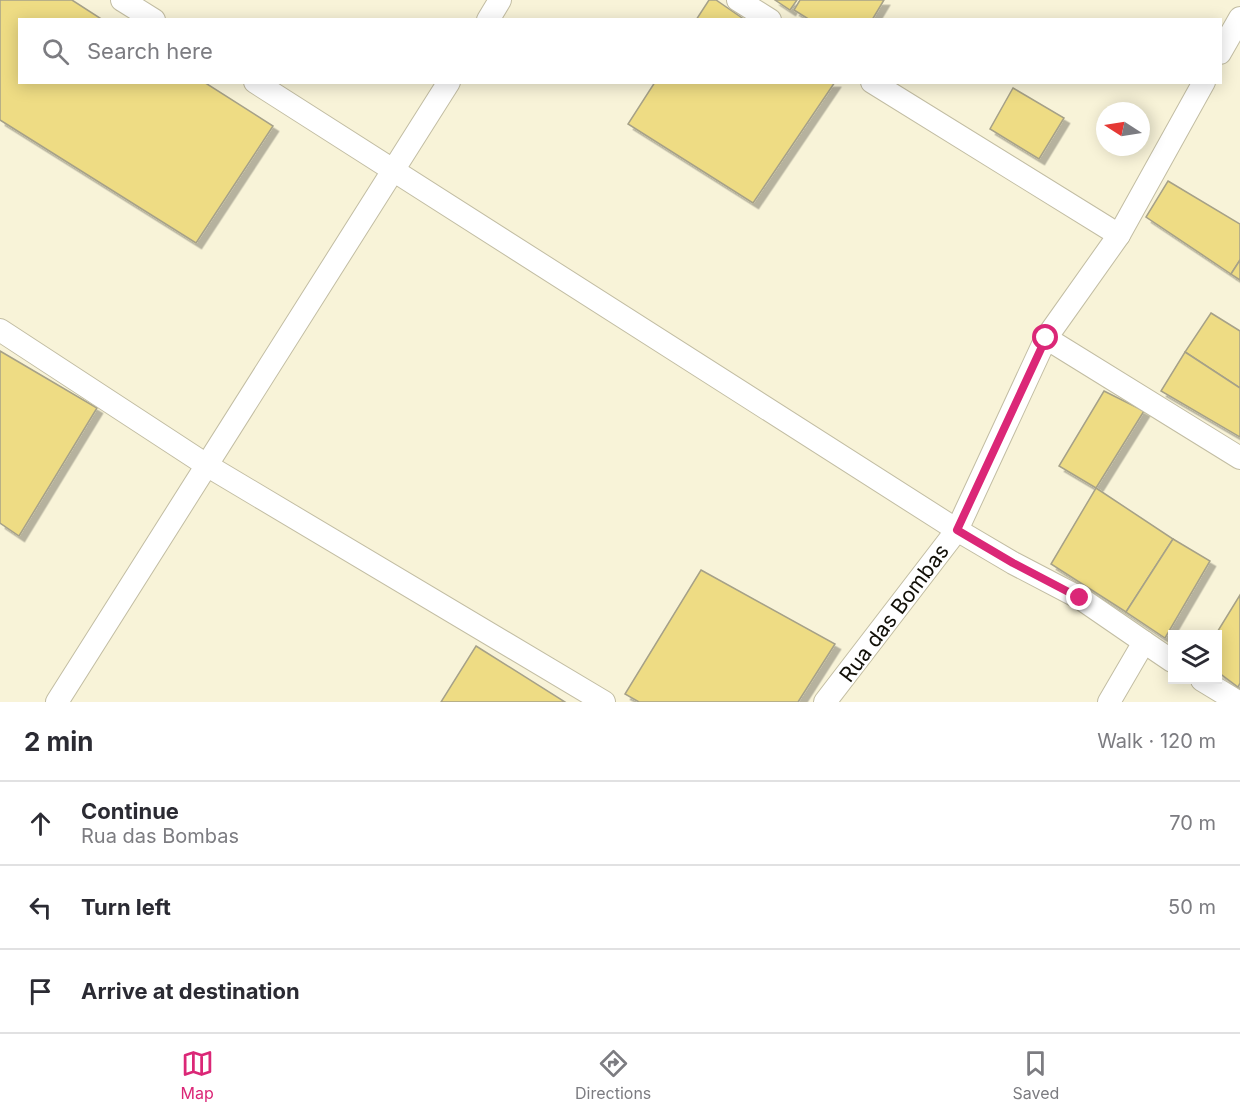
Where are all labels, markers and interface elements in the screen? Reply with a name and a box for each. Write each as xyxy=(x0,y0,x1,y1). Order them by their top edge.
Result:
search box xyxy=(18,18,1222,84)
icon: search xyxy=(39,35,72,68)
text: Search here xyxy=(87,38,213,64)
north arrow xyxy=(1096,102,1150,156)
route start xyxy=(1032,324,1058,350)
street label: Rua das Bombas xyxy=(834,539,954,687)
route end xyxy=(1066,584,1092,610)
map controls xyxy=(1168,630,1222,684)
button: layers xyxy=(1168,630,1222,684)
text: 2 min xyxy=(24,726,94,757)
text: Walk · 120 m xyxy=(1097,729,1216,753)
text: Continue xyxy=(81,798,179,824)
icon: ahead xyxy=(24,807,57,840)
text: 70 m xyxy=(1169,811,1216,835)
text: Rua das Bombas xyxy=(81,824,239,848)
icon: left xyxy=(24,891,57,924)
text: Turn left xyxy=(81,894,171,920)
text: 50 m xyxy=(1168,895,1216,919)
icon: arrive xyxy=(24,975,57,1008)
text: Arrive at destination xyxy=(81,978,300,1004)
tab: Map xyxy=(181,1047,214,1103)
tab: Directions xyxy=(575,1047,651,1103)
tab: Saved xyxy=(1013,1047,1059,1103)

